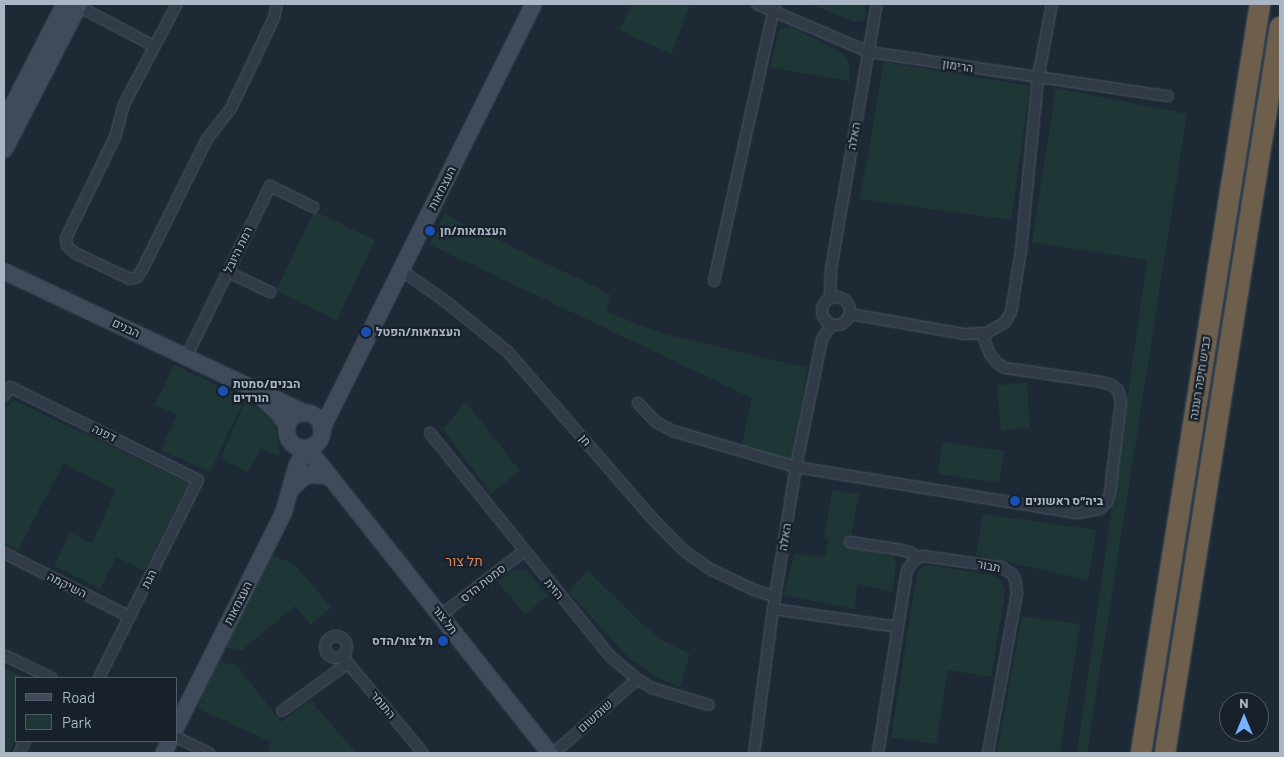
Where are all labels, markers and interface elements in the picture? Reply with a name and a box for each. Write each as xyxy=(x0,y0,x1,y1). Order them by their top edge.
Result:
street label: הרימון xyxy=(941,56,975,76)
street label: האלה xyxy=(844,121,864,151)
street label: העצמאות xyxy=(425,164,459,212)
street label: רמת היובל xyxy=(221,224,255,276)
place label: העצמאות/חן xyxy=(440,224,507,238)
marker: העצמאות/חן xyxy=(424,225,436,237)
street label: הבנים xyxy=(110,315,142,341)
place label: העצמאות/הפטל xyxy=(376,325,461,339)
marker: העצמאות/הפטל xyxy=(360,326,372,338)
street label: כביש חיפה רעננה xyxy=(1186,335,1214,421)
place label: הבנים/סמטת הורדים xyxy=(233,377,300,405)
marker: הבנים/סמטת הורדים xyxy=(217,385,229,397)
street label: דפנה xyxy=(90,421,118,445)
street label: חן xyxy=(576,431,594,449)
place label: ביה״ס ראשונים xyxy=(1025,494,1103,508)
marker: ביה״ס ראשונים xyxy=(1009,495,1021,507)
street label: האלה xyxy=(776,522,794,552)
district label: תל צור xyxy=(445,553,483,569)
street label: תבור xyxy=(976,557,1002,575)
street label: סמטת הדס xyxy=(457,561,509,605)
street label: הגת xyxy=(138,567,160,591)
street label: השיקמה xyxy=(45,569,89,601)
street label: הזית xyxy=(541,576,567,602)
street label: העצמאות xyxy=(221,579,255,627)
street label: תל צור xyxy=(429,603,461,637)
place label: תל צור/הדס xyxy=(372,634,433,648)
marker: תל צור/הדס xyxy=(437,635,449,647)
legend xyxy=(15,677,178,742)
text: Road xyxy=(62,688,95,706)
street label: התומר xyxy=(367,688,399,722)
north arrow xyxy=(1219,692,1269,742)
text: N xyxy=(1239,694,1249,711)
street label: שומשום xyxy=(575,697,615,735)
text: Park xyxy=(62,713,91,731)

